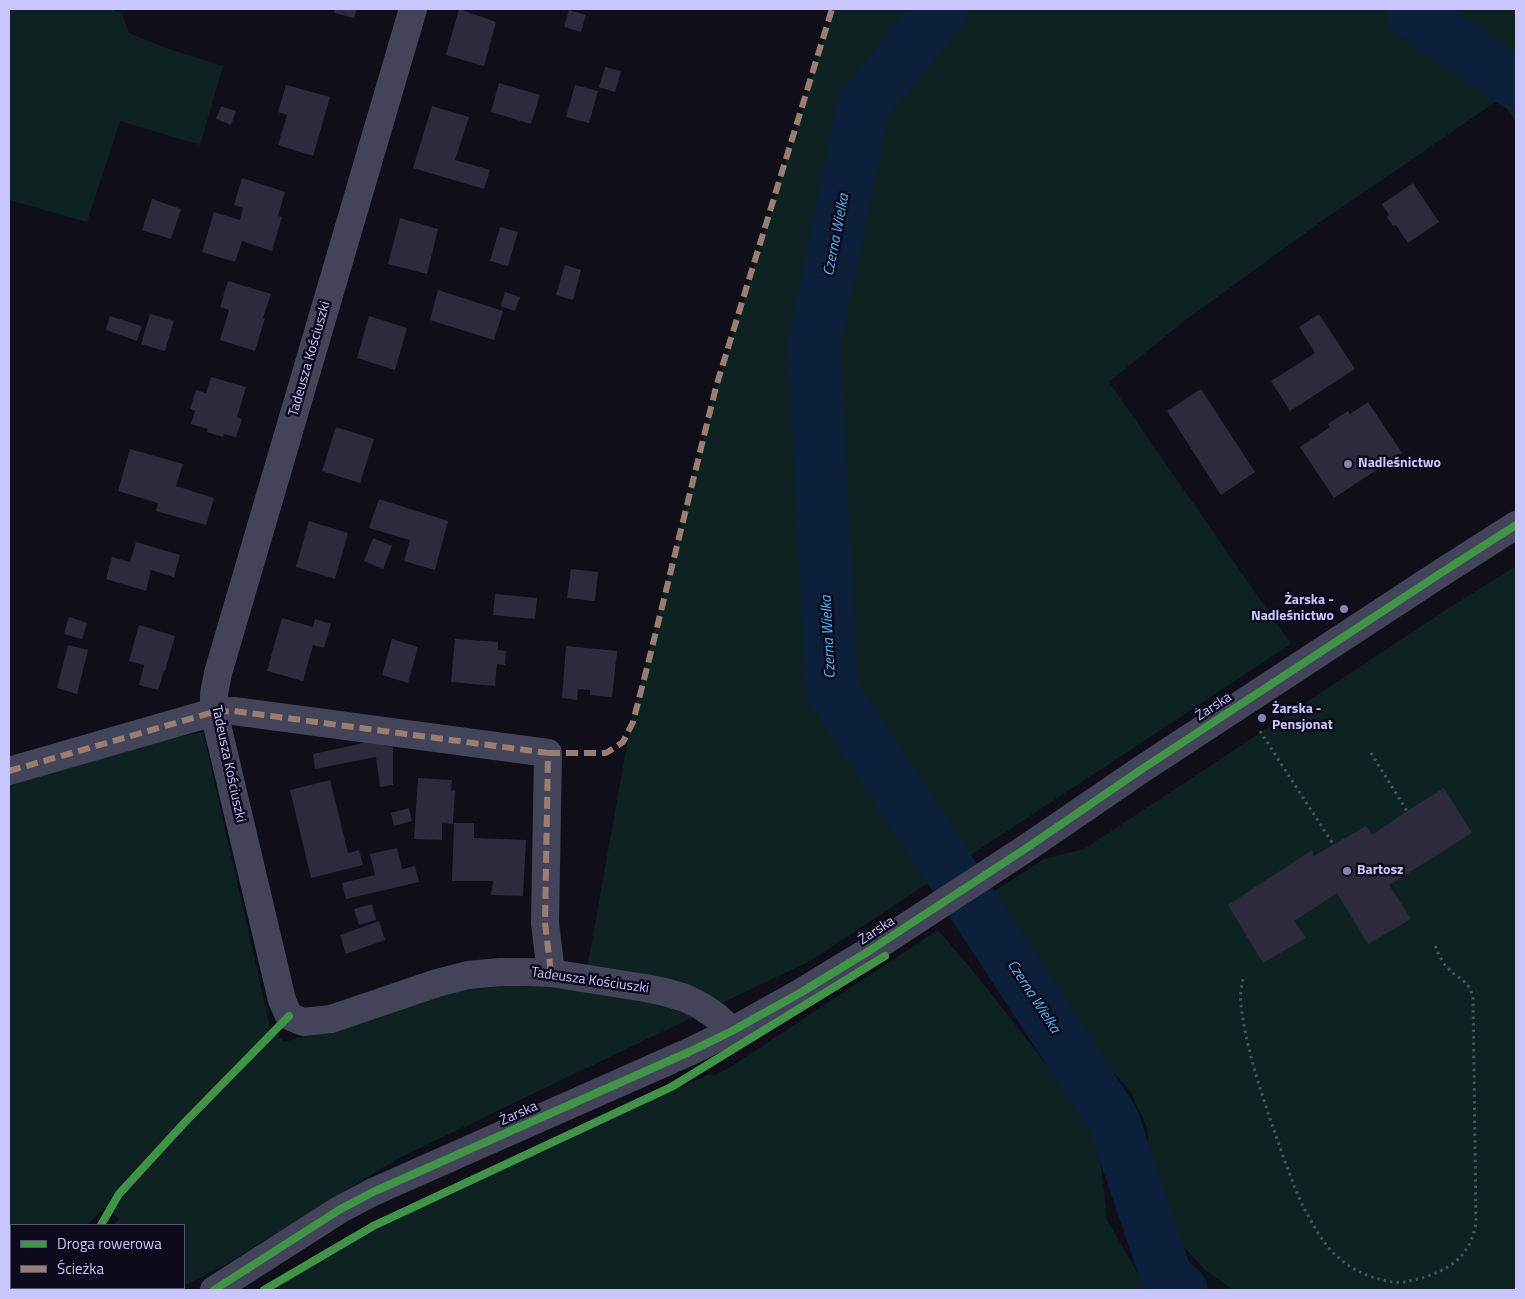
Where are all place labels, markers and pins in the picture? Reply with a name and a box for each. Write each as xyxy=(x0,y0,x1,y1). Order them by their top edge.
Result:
place label: Nadleśnictwo xyxy=(1358,456,1441,472)
marker: Nadleśnictwo xyxy=(1342,458,1354,470)
place label: Żarska - Nadleśnictwo xyxy=(1251,593,1334,626)
marker: Żarska - Nadleśnictwo xyxy=(1338,603,1350,615)
place label: Żarska - Pensjonat xyxy=(1272,702,1333,734)
marker: Żarska - Pensjonat xyxy=(1256,712,1268,724)
place label: Bartosz xyxy=(1357,863,1403,879)
marker: Bartosz xyxy=(1341,865,1353,877)

